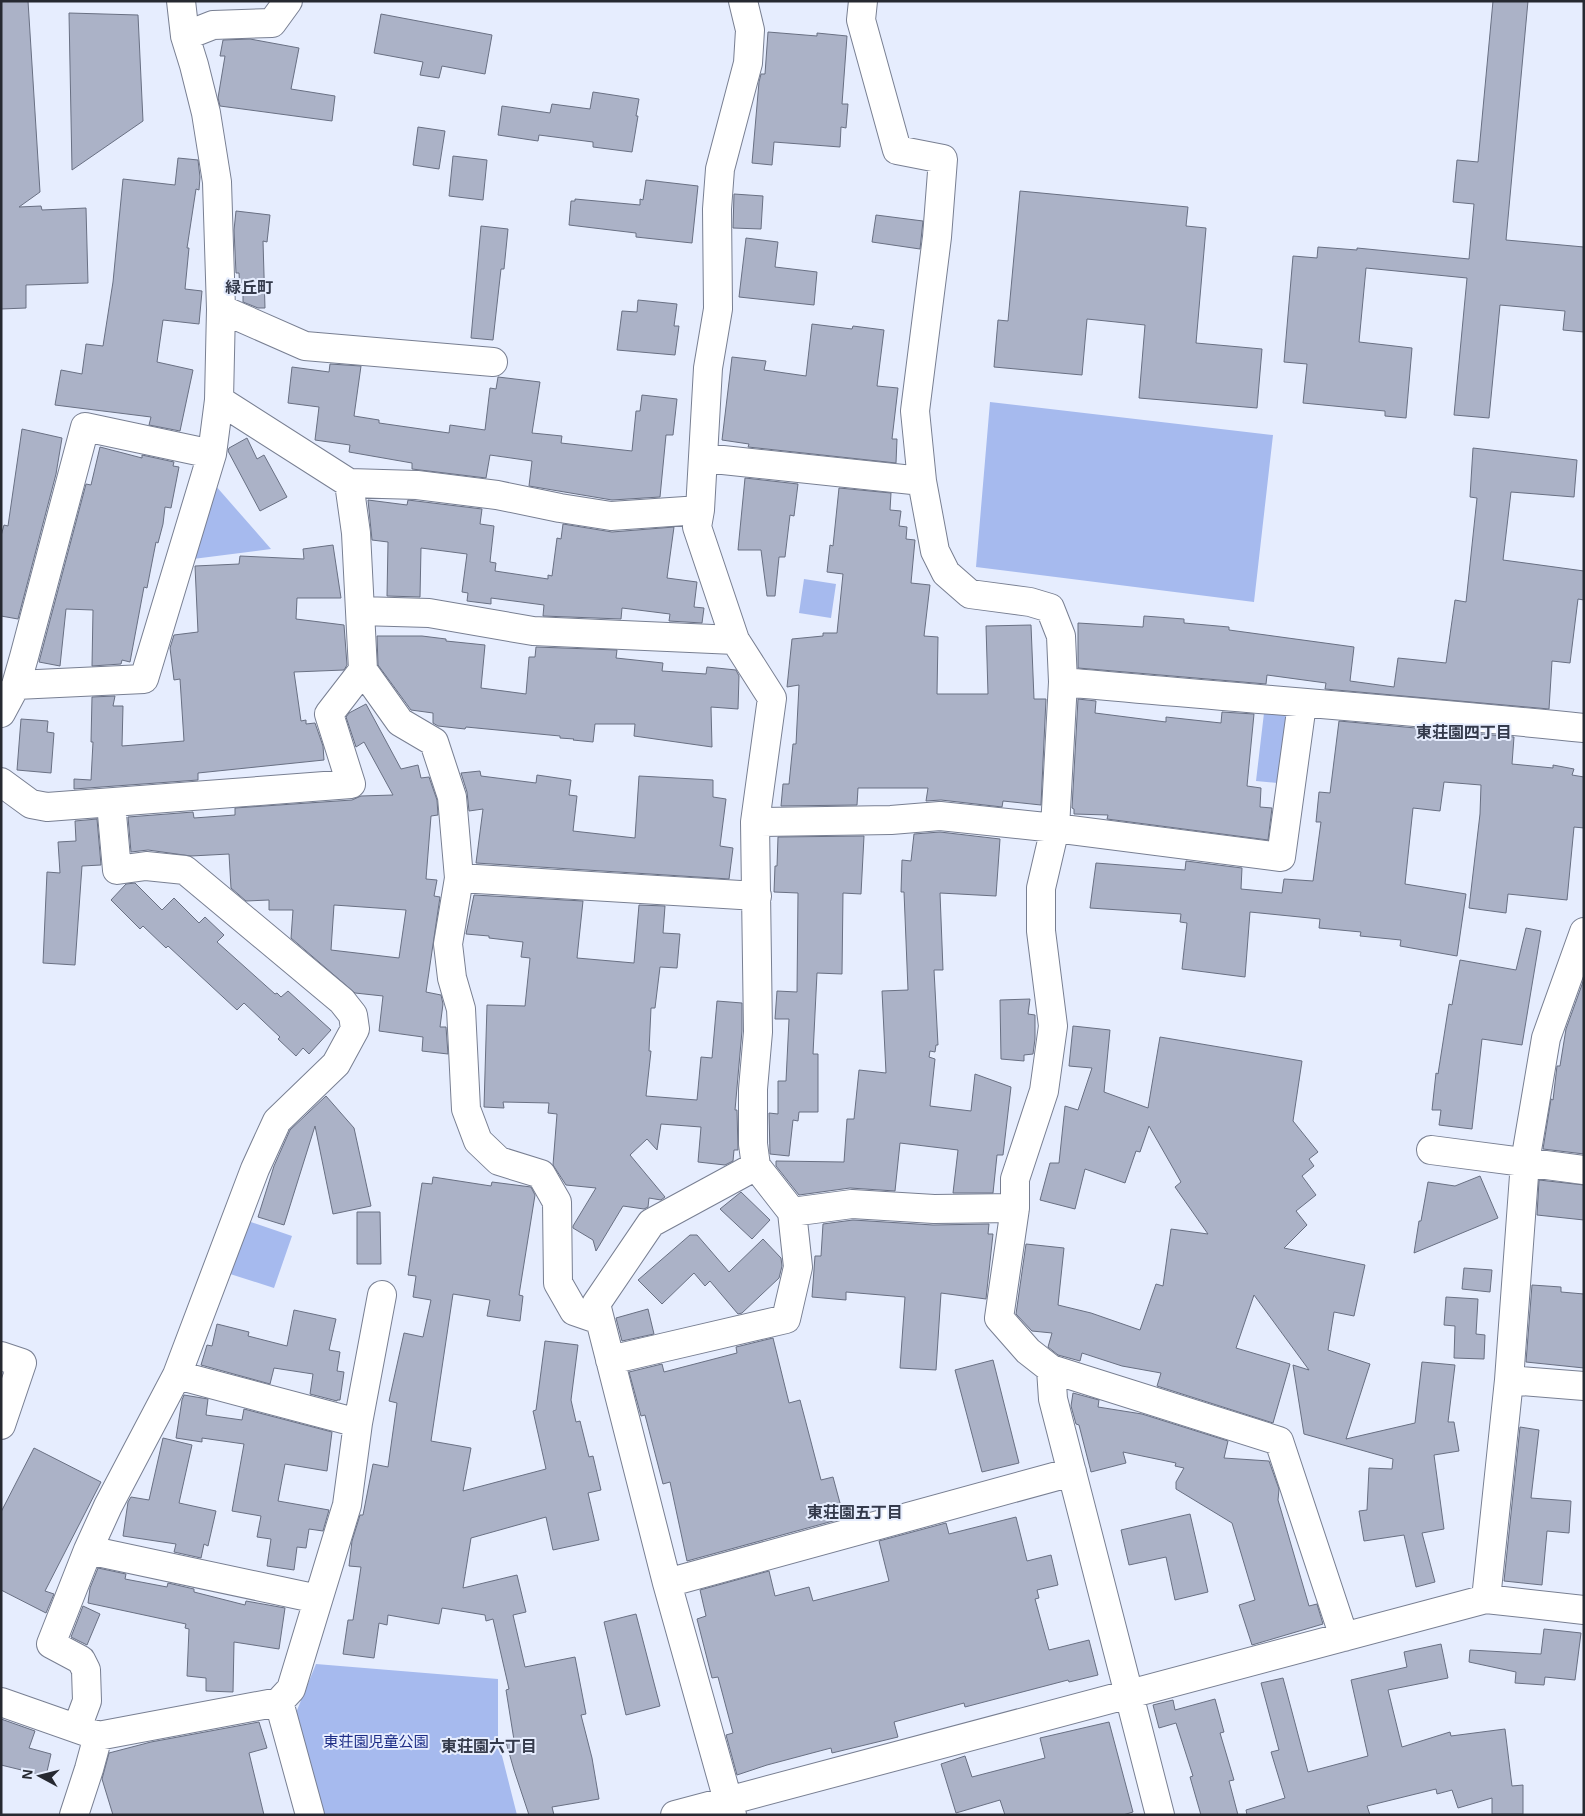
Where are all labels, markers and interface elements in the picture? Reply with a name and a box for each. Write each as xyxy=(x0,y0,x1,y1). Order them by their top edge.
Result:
district label: 緑丘町 xyxy=(225,279,273,296)
district label: 東荘園四丁目 xyxy=(1416,724,1512,741)
district label: 東荘園五丁目 xyxy=(807,1504,903,1521)
park label: 東荘園児童公園 xyxy=(323,1733,429,1750)
district label: 東荘園六丁目 xyxy=(441,1738,537,1755)
north arrow xyxy=(15,1751,65,1801)
text: N xyxy=(19,1768,36,1780)

